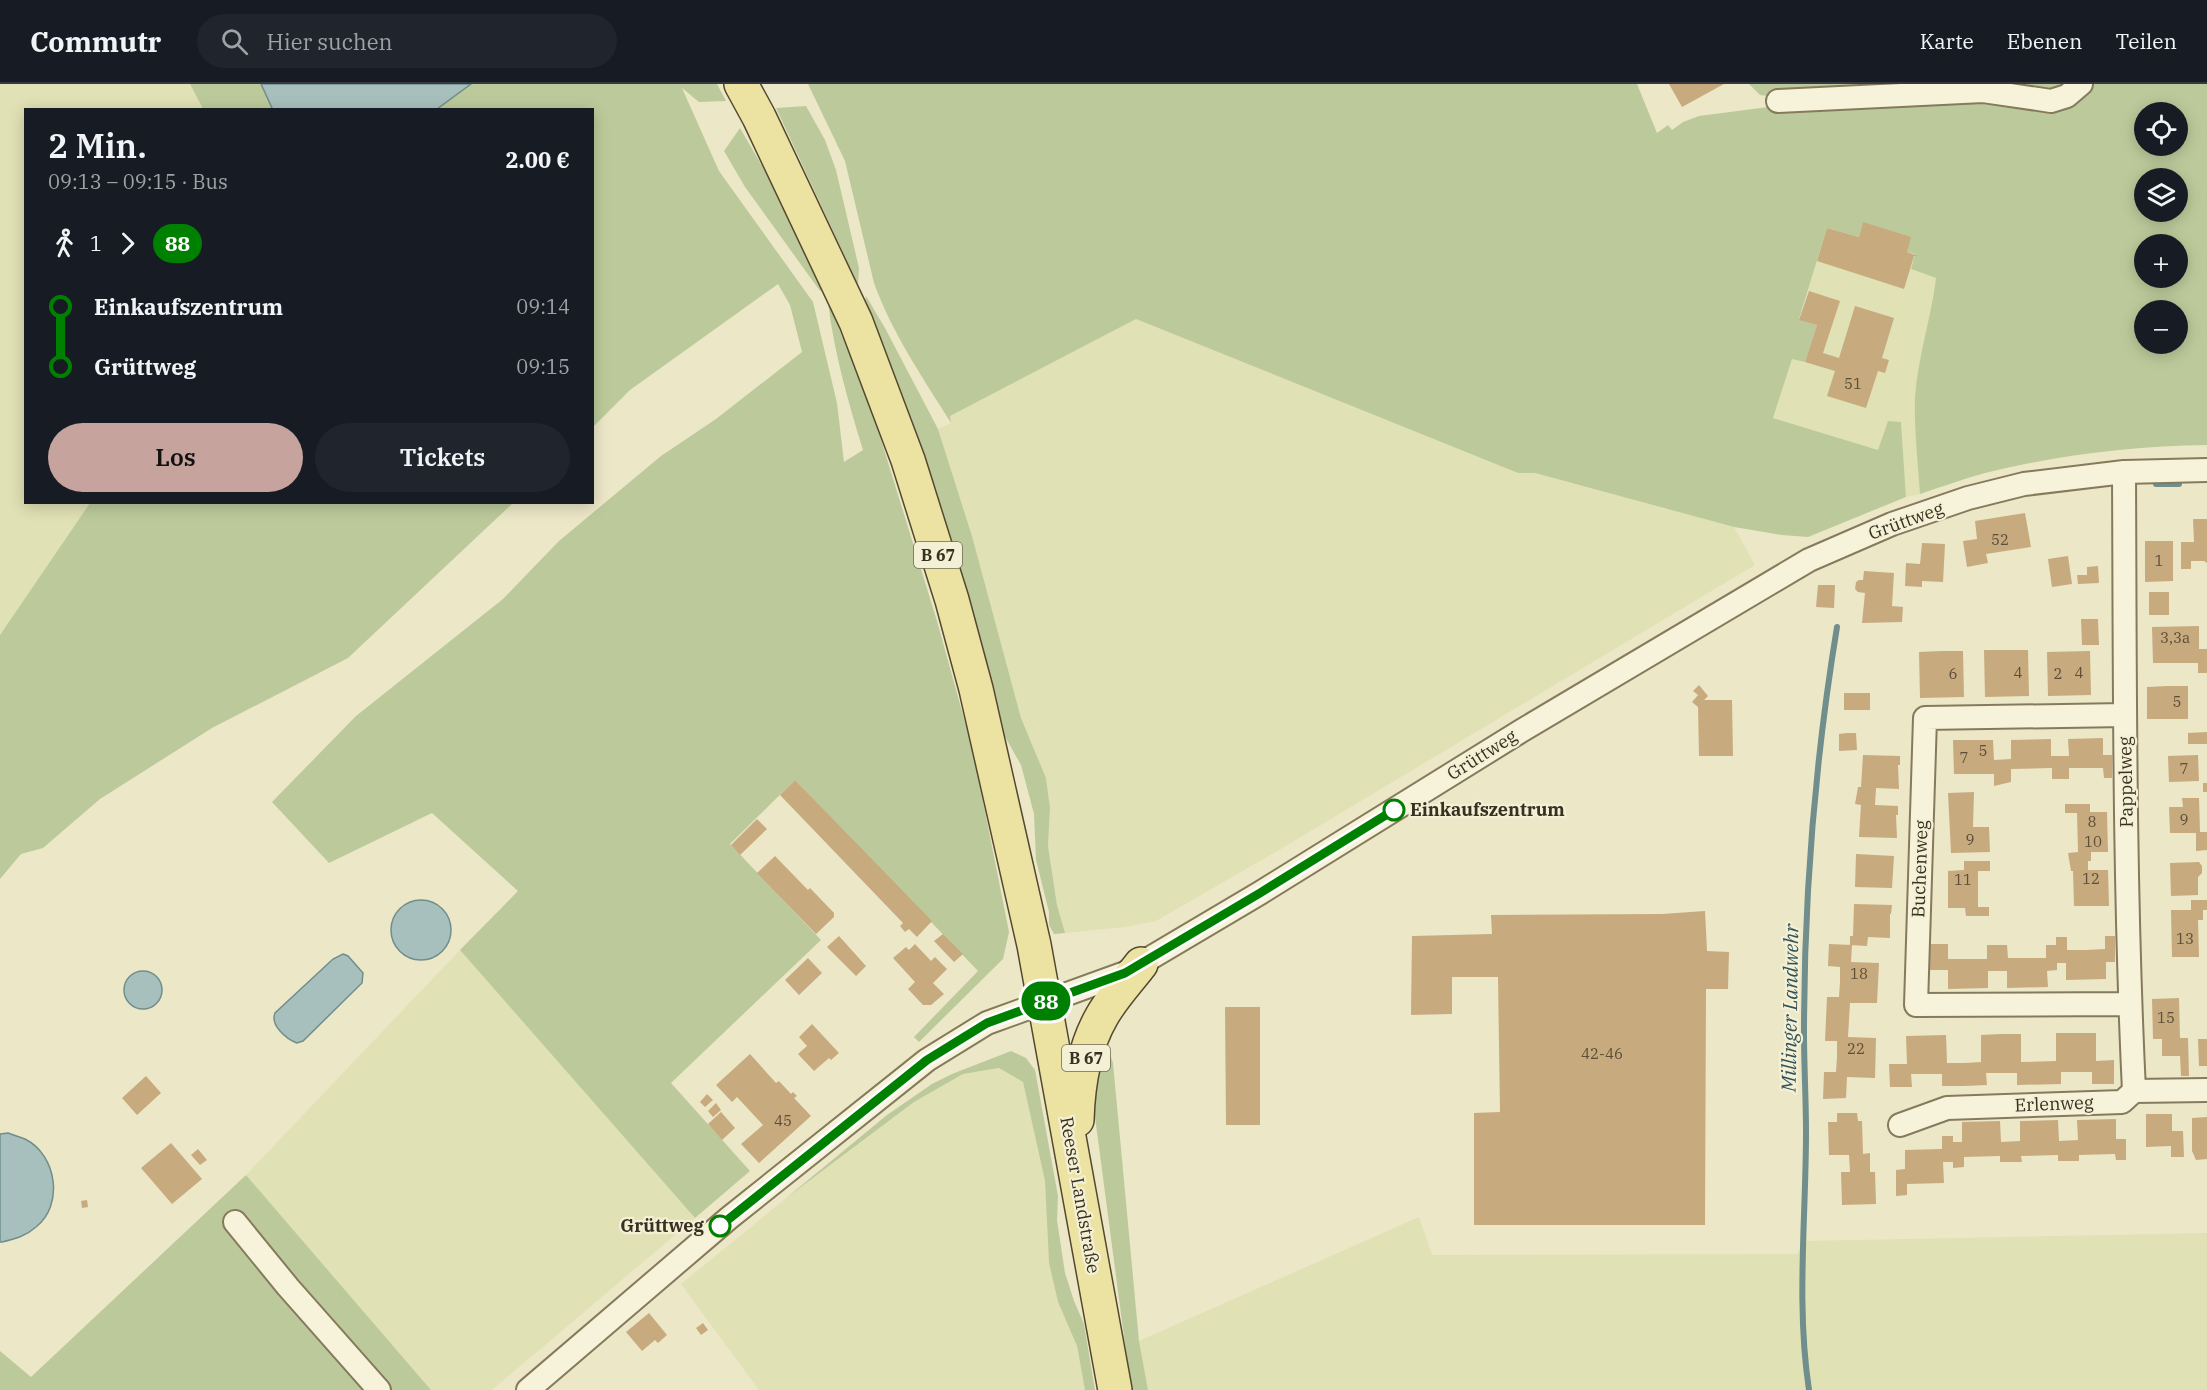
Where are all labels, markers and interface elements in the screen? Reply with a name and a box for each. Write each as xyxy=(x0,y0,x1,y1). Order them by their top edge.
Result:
search box xyxy=(197,14,617,68)
text: Commutr xyxy=(30,23,161,60)
icon: search xyxy=(218,25,251,58)
text: Hier suchen xyxy=(266,27,393,56)
text: Karte xyxy=(1920,27,1974,55)
text: Ebenen xyxy=(2007,27,2082,55)
text: Teilen xyxy=(2115,27,2177,55)
map controls xyxy=(2134,102,2188,354)
button: locate xyxy=(2134,102,2188,156)
text: 2 Min. xyxy=(48,124,147,167)
text: 2.00 € xyxy=(505,145,570,174)
text: 09:13 – 09:15 · Bus xyxy=(48,168,228,195)
button: layers xyxy=(2134,168,2188,222)
icon: walk xyxy=(48,227,81,260)
icon: forward xyxy=(111,227,144,260)
text: 88 xyxy=(165,229,190,257)
text: 1 xyxy=(90,230,102,257)
button: + xyxy=(2134,234,2188,288)
text: Einkaufszentrum xyxy=(94,292,283,321)
text: 09:14 xyxy=(516,293,570,320)
button: − xyxy=(2134,300,2188,354)
text: Grüttweg xyxy=(94,352,196,381)
text: 09:15 xyxy=(516,353,570,380)
house number: 51 xyxy=(1844,374,1862,393)
button: Los xyxy=(48,423,303,492)
button: Tickets xyxy=(315,423,570,492)
street label: Grüttweg xyxy=(1865,496,1947,545)
house number: 52 xyxy=(1991,530,2009,549)
road number: B 67 xyxy=(914,542,962,568)
house number: 1 xyxy=(2154,551,2164,570)
house number: 3,3a xyxy=(2160,628,2190,647)
house number: 4 xyxy=(2013,663,2023,682)
house number: 4 xyxy=(2074,663,2084,682)
house number: 6 xyxy=(1948,664,1958,683)
house number: 2 xyxy=(2053,664,2063,683)
house number: 5 xyxy=(2172,692,2182,711)
street label: Grüttweg xyxy=(1442,724,1521,785)
street label: Pappelweg xyxy=(2113,736,2138,828)
house number: 5 xyxy=(1978,741,1988,760)
house number: 7 xyxy=(1959,748,1969,767)
house number: 7 xyxy=(2179,759,2189,778)
place label: Einkaufszentrum xyxy=(1410,798,1565,821)
marker: Einkaufszentrum xyxy=(1383,799,1405,821)
house number: 9 xyxy=(2179,810,2189,829)
house number: 8 xyxy=(2087,812,2097,831)
street label: Buchenweg xyxy=(1906,819,1933,918)
house number: 9 xyxy=(1965,830,1975,849)
house number: 10 xyxy=(2084,832,2102,851)
house number: 12 xyxy=(2082,869,2100,888)
house number: 11 xyxy=(1954,870,1972,889)
water label: Millinger Landwehr xyxy=(1775,923,1804,1093)
house number: 13 xyxy=(2176,929,2194,948)
house number: 18 xyxy=(1850,964,1868,983)
line badge: 88 xyxy=(1019,982,1073,1020)
text: 88 xyxy=(1033,987,1059,1015)
house number: 15 xyxy=(2157,1008,2175,1027)
house number: 22 xyxy=(1847,1039,1865,1058)
house number: 42-46 xyxy=(1581,1044,1623,1063)
road number: B 67 xyxy=(1062,1045,1110,1071)
street label: Erlenweg xyxy=(2014,1091,2094,1116)
house number: 45 xyxy=(774,1111,792,1130)
street label: Reeser Landstraße xyxy=(1055,1115,1106,1275)
place label: Grüttweg xyxy=(620,1214,705,1237)
marker: Grüttweg xyxy=(709,1215,731,1237)

